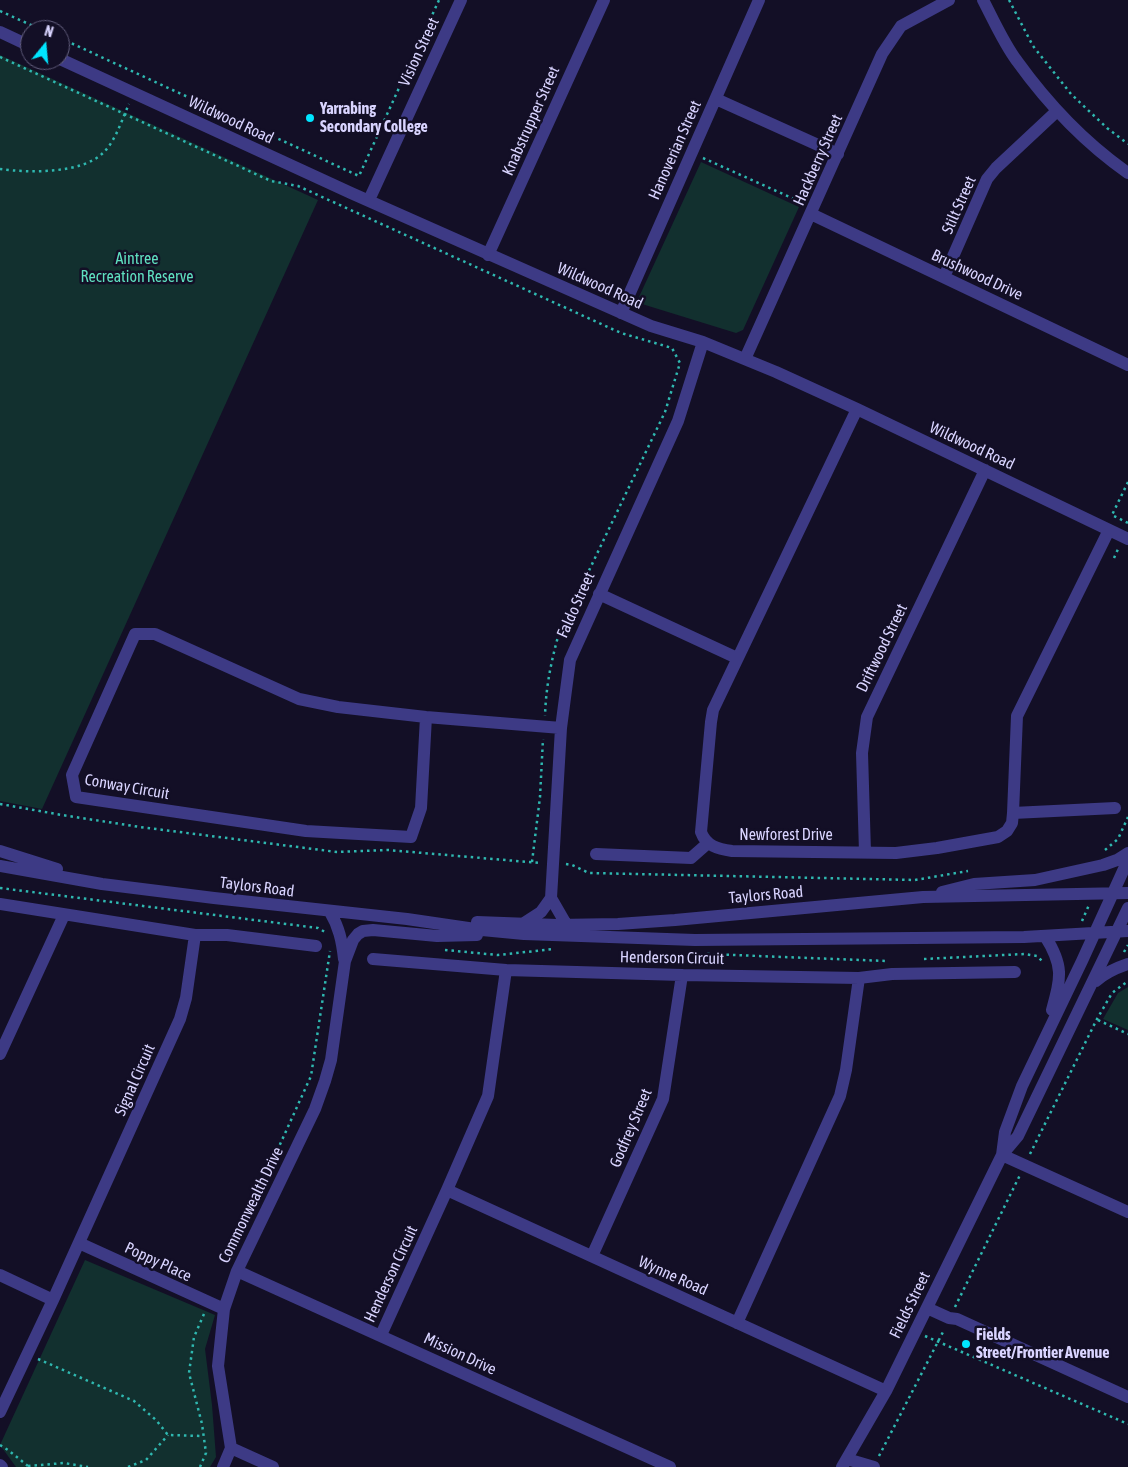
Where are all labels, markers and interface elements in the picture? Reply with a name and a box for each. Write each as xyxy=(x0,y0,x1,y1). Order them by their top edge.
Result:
street label: Vision Street xyxy=(395,15,443,89)
north arrow xyxy=(20,20,70,70)
text: N xyxy=(43,23,55,40)
street label: Knabstrupper Street xyxy=(498,63,564,179)
street label: Wildwood Road xyxy=(185,92,277,148)
street label: Hanoverian Street xyxy=(645,97,705,203)
place label: Yarrabing Secondary College xyxy=(320,99,428,137)
street label: Hackberry Street xyxy=(789,111,847,209)
marker: Yarrabing Secondary College xyxy=(304,112,316,124)
street label: Stilt Street xyxy=(938,173,980,237)
street label: Brushwood Drive xyxy=(928,245,1026,305)
park label: Aintree Recreation Reserve xyxy=(81,249,193,287)
street label: Wildwood Road xyxy=(554,259,646,313)
street label: Wildwood Road xyxy=(926,418,1018,474)
street label: Faldo Street xyxy=(553,569,599,641)
street label: Driftwood Street xyxy=(852,601,912,695)
street label: Conway Circuit xyxy=(83,770,171,804)
street label: Newforest Drive xyxy=(739,825,833,845)
street label: Taylors Road xyxy=(219,873,295,901)
street label: Taylors Road xyxy=(728,882,804,908)
street label: Henderson Circuit xyxy=(620,947,724,969)
street label: Signal Circuit xyxy=(111,1041,159,1119)
street label: Godfrey Street xyxy=(606,1086,656,1170)
street label: Commonwealth Drive xyxy=(215,1144,287,1266)
street label: Henderson Circuit xyxy=(360,1223,422,1325)
street label: Poppy Place xyxy=(121,1238,195,1286)
street label: Wynne Road xyxy=(635,1252,711,1300)
street label: Fields Street xyxy=(886,1268,934,1342)
place label: Fields Street/Frontier Avenue xyxy=(976,1325,1109,1363)
street label: Mission Drive xyxy=(421,1329,499,1379)
marker: Fields Street/Frontier Avenue xyxy=(960,1338,972,1350)

